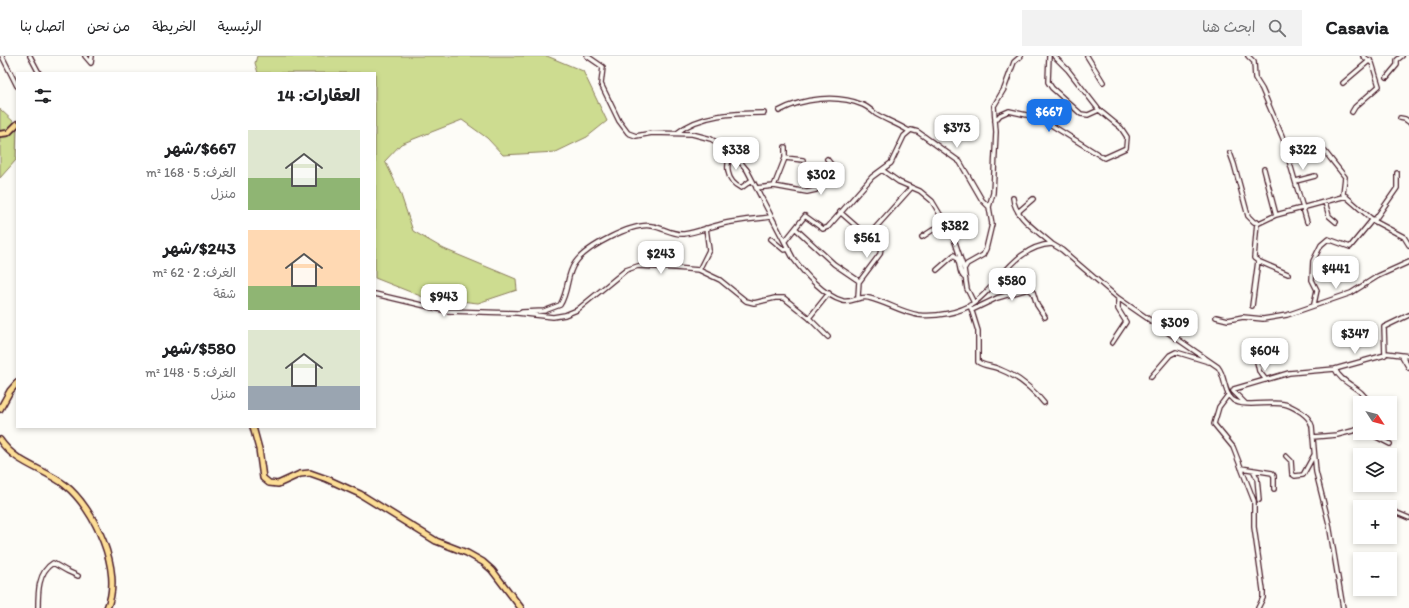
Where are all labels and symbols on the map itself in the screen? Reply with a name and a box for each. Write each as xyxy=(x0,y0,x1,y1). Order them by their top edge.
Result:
pin: $667 xyxy=(1025,99,1073,133)
pin: $373 xyxy=(933,115,981,149)
pin: $338 xyxy=(712,137,760,171)
pin: $322 xyxy=(1279,137,1327,171)
pin: $302 xyxy=(797,162,845,196)
pin: $382 xyxy=(931,213,979,247)
pin: $561 xyxy=(843,225,891,259)
pin: $243 xyxy=(637,241,685,275)
pin: $441 xyxy=(1312,256,1360,290)
pin: $580 xyxy=(988,268,1036,302)
pin: $943 xyxy=(420,284,468,318)
pin: $309 xyxy=(1151,310,1199,344)
pin: $347 xyxy=(1331,321,1379,355)
pin: $604 xyxy=(1241,338,1289,372)
north arrow xyxy=(1353,396,1397,440)

